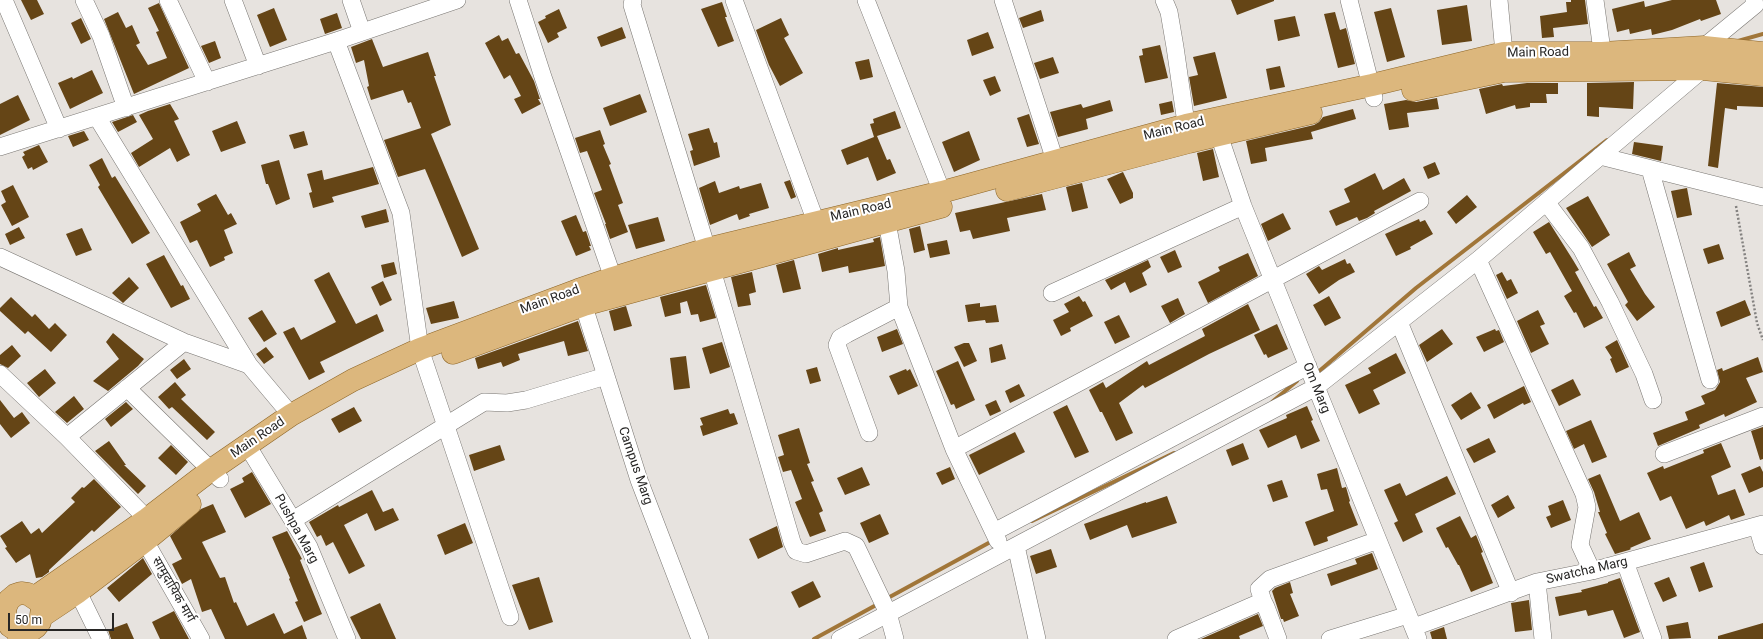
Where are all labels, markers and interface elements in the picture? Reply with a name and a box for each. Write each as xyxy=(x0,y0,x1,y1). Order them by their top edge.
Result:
street label: Main Road xyxy=(1507,45,1569,61)
street label: Main Road xyxy=(1142,114,1206,144)
street label: Main Road xyxy=(829,196,893,226)
street label: Main Road xyxy=(518,282,582,318)
street label: Om Marg xyxy=(1299,360,1333,416)
street label: Main Road xyxy=(228,414,288,462)
street label: Campus Marg xyxy=(614,425,656,507)
street label: Pushpa Marg xyxy=(271,492,321,566)
street label: Swatcha Marg xyxy=(1545,554,1629,588)
street label: सामुदायिक मार्ग xyxy=(148,555,198,625)
scale bar xyxy=(10,605,116,631)
text: 50 m xyxy=(15,613,42,627)

